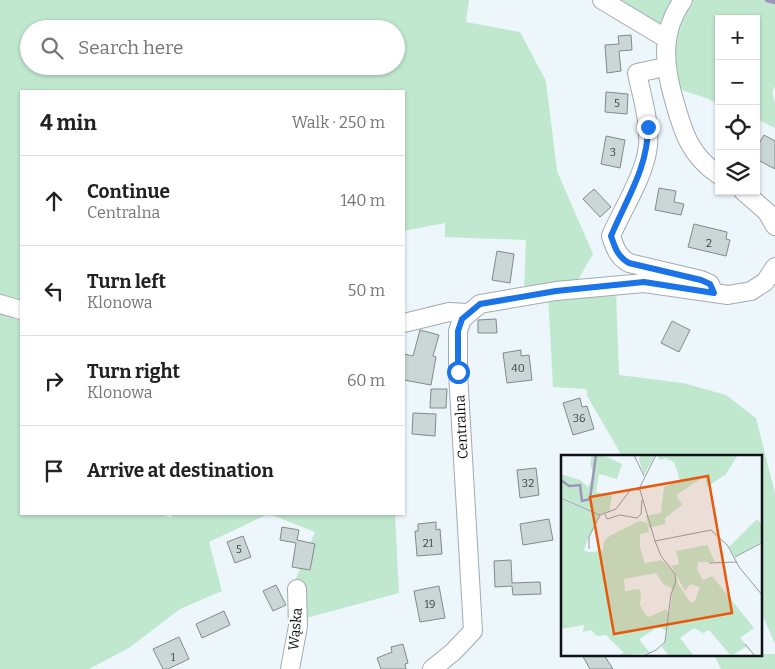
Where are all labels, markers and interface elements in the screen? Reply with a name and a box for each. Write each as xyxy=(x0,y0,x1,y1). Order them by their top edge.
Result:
map controls xyxy=(715,15,760,195)
button: + xyxy=(715,15,760,60)
search box xyxy=(20,20,405,75)
icon: search xyxy=(38,34,66,62)
text: Search here xyxy=(78,36,183,59)
button: − xyxy=(715,60,760,105)
house number: 5 xyxy=(614,97,620,110)
button: locate xyxy=(715,105,760,150)
text: 4 min xyxy=(40,110,97,136)
text: Walk · 250 m xyxy=(292,113,385,132)
route end xyxy=(637,116,660,139)
house number: 3 xyxy=(610,146,616,159)
button: layers xyxy=(715,150,760,195)
text: Continue xyxy=(87,180,170,203)
icon: ahead xyxy=(40,187,68,215)
text: 140 m xyxy=(340,191,385,210)
text: Centralna xyxy=(87,203,160,222)
house number: 2 xyxy=(706,237,712,250)
text: Turn left xyxy=(87,270,166,293)
icon: left xyxy=(40,277,68,305)
text: 50 m xyxy=(348,281,385,300)
text: Klonowa xyxy=(87,293,152,312)
text: Turn right xyxy=(87,360,180,383)
route start xyxy=(447,361,470,384)
house number: 40 xyxy=(511,362,525,375)
icon: right xyxy=(40,367,68,395)
text: 60 m xyxy=(347,371,385,390)
text: Klonowa xyxy=(87,383,152,402)
street label: Centralna xyxy=(451,394,472,459)
house number: 36 xyxy=(573,412,585,425)
inset map xyxy=(561,455,762,656)
icon: arrive xyxy=(40,457,68,485)
text: Arrive at destination xyxy=(87,459,274,482)
house number: 32 xyxy=(522,477,534,490)
house number: 21 xyxy=(423,537,434,550)
house number: 5 xyxy=(236,543,242,556)
house number: 19 xyxy=(425,598,435,611)
street label: Wąska xyxy=(285,607,306,651)
house number: 1 xyxy=(171,651,176,664)

